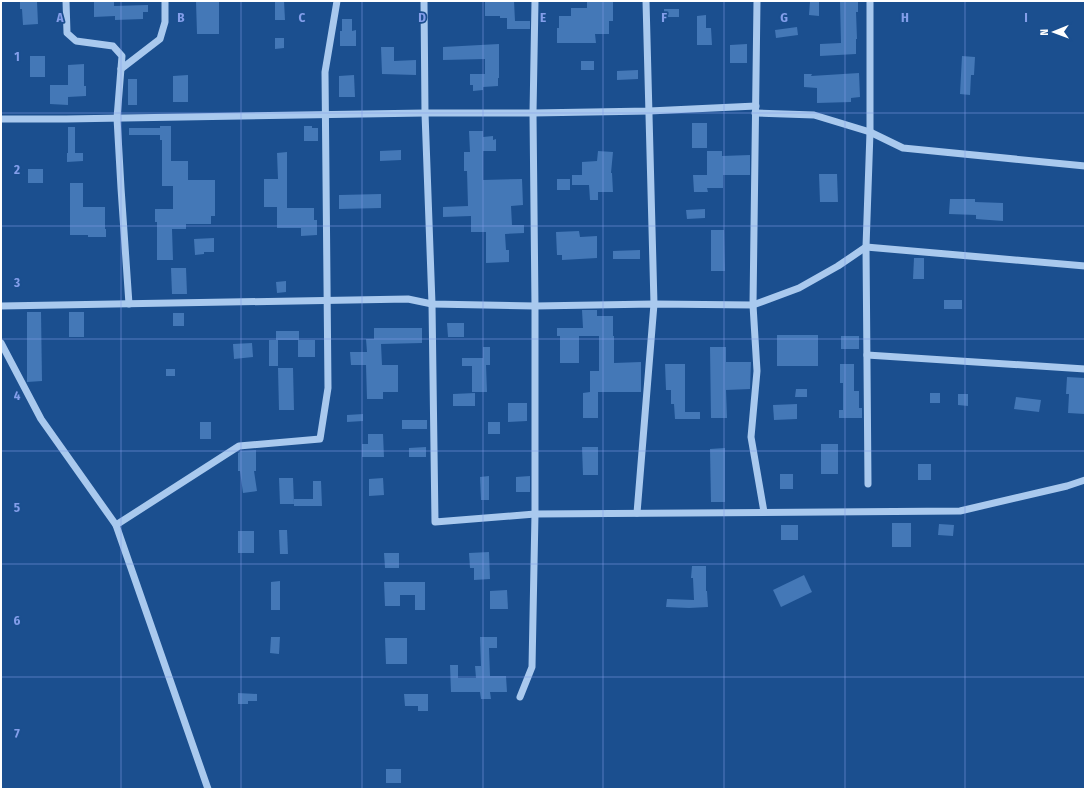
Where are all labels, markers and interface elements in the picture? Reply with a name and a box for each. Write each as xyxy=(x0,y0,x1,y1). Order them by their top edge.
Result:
text: A xyxy=(55,10,64,25)
text: B xyxy=(177,10,185,25)
text: C xyxy=(299,10,306,25)
text: D xyxy=(418,10,426,25)
text: E xyxy=(540,10,546,25)
text: F xyxy=(661,10,667,25)
text: G xyxy=(780,10,788,25)
text: H xyxy=(901,10,909,25)
text: I xyxy=(1024,10,1028,25)
north arrow xyxy=(1034,12,1074,52)
text: N xyxy=(1038,29,1051,36)
text: 1 xyxy=(14,49,20,64)
text: 2 xyxy=(13,162,20,177)
text: 3 xyxy=(13,275,20,290)
text: 4 xyxy=(14,388,21,403)
text: 5 xyxy=(14,500,20,515)
text: 6 xyxy=(14,613,21,628)
text: 7 xyxy=(14,726,20,741)

